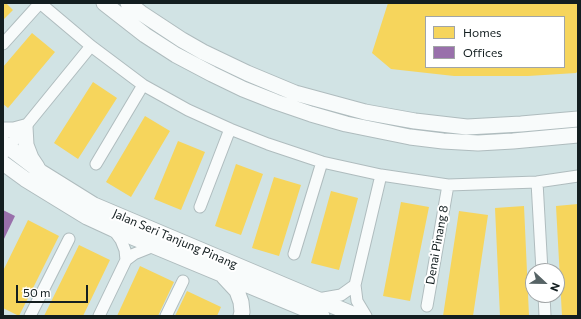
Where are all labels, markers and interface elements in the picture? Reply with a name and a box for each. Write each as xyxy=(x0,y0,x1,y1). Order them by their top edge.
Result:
legend xyxy=(425,16,565,68)
text: Homes xyxy=(463,25,501,39)
text: Offices xyxy=(463,45,503,59)
street label: Denai Pinang 8 xyxy=(423,204,451,286)
street label: Jalan Seri Tanjung Pinang xyxy=(110,206,240,272)
north arrow xyxy=(525,263,565,303)
scale bar xyxy=(18,277,90,303)
text: N xyxy=(548,281,563,294)
text: 50 m xyxy=(23,285,51,299)

